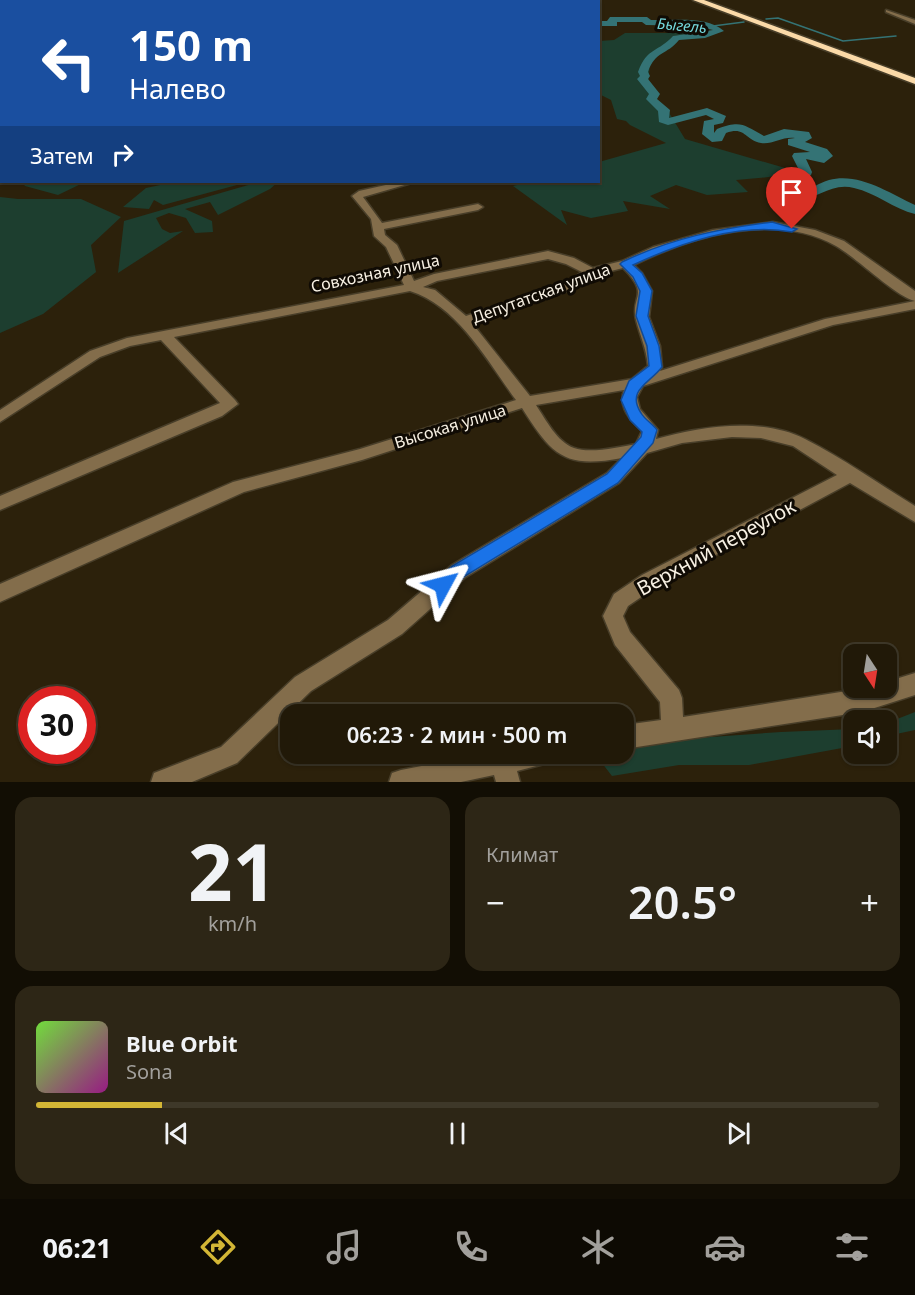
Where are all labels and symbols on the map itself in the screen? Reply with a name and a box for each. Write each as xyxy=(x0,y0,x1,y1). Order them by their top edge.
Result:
water label: Быгель xyxy=(656,13,708,37)
pin xyxy=(766,167,817,229)
street label: Совхозная улица xyxy=(309,249,441,297)
street label: Депутатская улица xyxy=(469,258,613,328)
street label: Высокая улица xyxy=(392,399,508,453)
street label: Верхний переулок xyxy=(632,492,800,602)
position arrow xyxy=(411,553,475,617)
north arrow xyxy=(843,644,897,698)
speed limit sign: 30 xyxy=(18,686,96,764)

